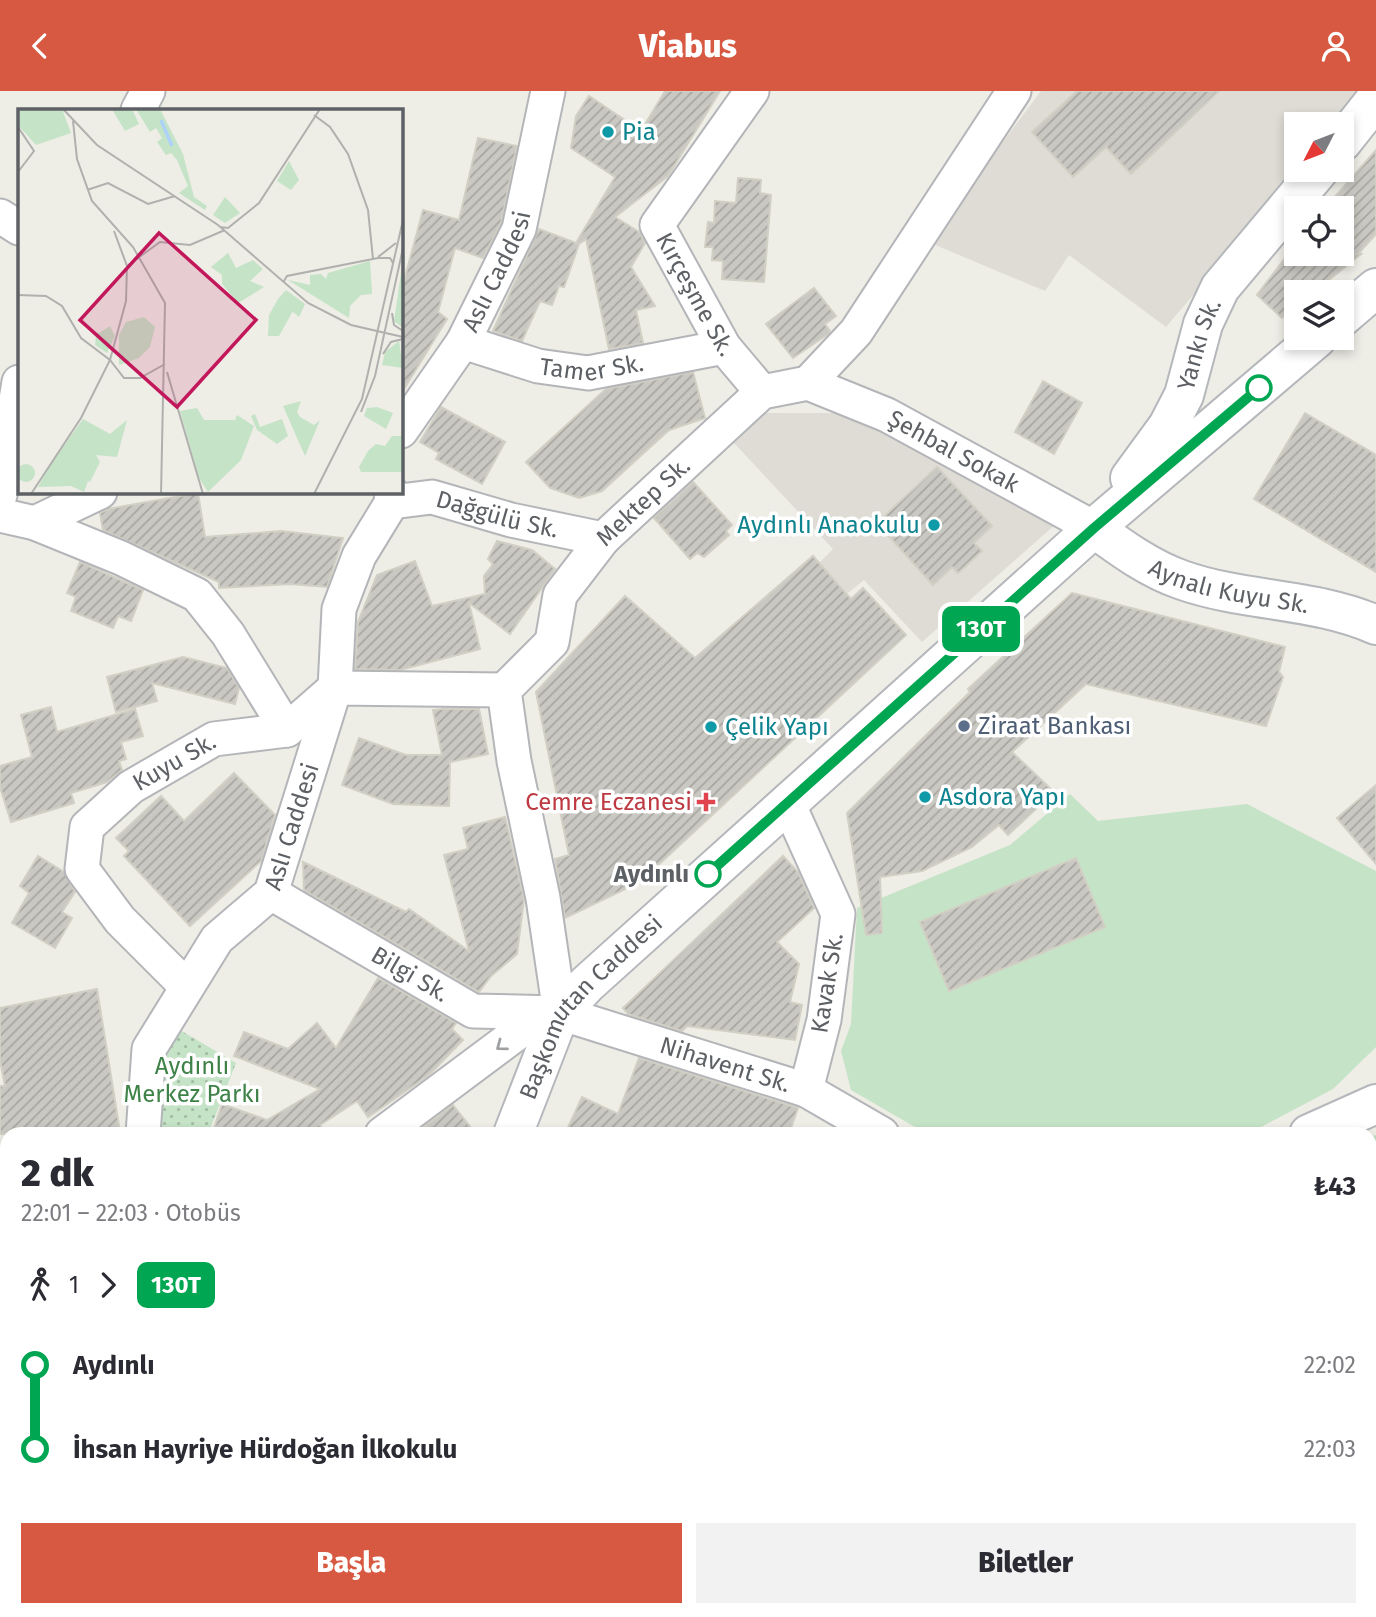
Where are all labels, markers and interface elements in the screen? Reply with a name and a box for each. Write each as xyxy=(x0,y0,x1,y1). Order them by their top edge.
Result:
icon: back xyxy=(21,27,59,65)
text: Viabus xyxy=(639,27,737,65)
icon: person xyxy=(1317,27,1355,65)
inset map xyxy=(18,109,402,493)
north arrow xyxy=(1284,112,1354,182)
map controls xyxy=(1284,112,1354,350)
place label: Pia xyxy=(622,118,656,146)
marker: Pia xyxy=(600,124,616,140)
button: locate xyxy=(1284,196,1354,266)
street label: Aslı Caddesi xyxy=(456,208,536,337)
street label: Kırçeşme Sk. xyxy=(650,228,740,362)
button: layers xyxy=(1284,280,1354,350)
street label: Yankı Sk. xyxy=(1172,294,1227,394)
street label: Tamer Sk. xyxy=(538,349,646,387)
unlabelled marker xyxy=(1246,375,1272,401)
street label: Şehbal Sokak xyxy=(883,404,1024,499)
street label: Mektep Sk. xyxy=(591,452,696,552)
street label: Dağgülü Sk. xyxy=(433,485,561,543)
place label: Aydınlı Anaokulu xyxy=(737,511,920,539)
marker: Aydınlı Anaokulu xyxy=(926,517,942,533)
street label: Aynalı Kuyu Sk. xyxy=(1144,553,1311,619)
line badge: 130T xyxy=(932,606,1030,652)
text: 130T xyxy=(956,615,1006,643)
place label: Ziraat Bankası xyxy=(978,712,1131,740)
place label: Çelik Yapı xyxy=(725,713,829,741)
marker: Ziraat Bankası xyxy=(956,718,972,734)
marker: Çelik Yapı xyxy=(703,719,719,735)
street label: Kuyu Sk. xyxy=(128,727,221,797)
street label: Aslı Caddesi xyxy=(259,760,325,893)
place label: Asdora Yapı xyxy=(939,783,1066,811)
place label: Cemre Eczanesi xyxy=(525,788,692,816)
marker: Asdora Yapı xyxy=(917,789,933,805)
marker: Cemre Eczanesi xyxy=(698,794,714,810)
place label: Aydınlı xyxy=(613,860,689,888)
marker: Aydınlı xyxy=(695,861,721,887)
street label: Başkomutan Caddesi xyxy=(514,909,668,1103)
street label: Kavak Sk. xyxy=(805,931,849,1035)
street label: Bilgi Sk. xyxy=(366,941,454,1008)
street label: Nihavent Sk. xyxy=(656,1031,794,1098)
one-way arrow xyxy=(496,1037,508,1050)
park label: Aydınlı Merkez Parkı xyxy=(124,1052,260,1108)
text: 2 dk xyxy=(21,1150,94,1196)
text: ₺43 xyxy=(1313,1171,1356,1202)
text: 22:01 – 22:03 · Otobüs xyxy=(21,1199,241,1227)
icon: walk xyxy=(21,1266,59,1304)
icon: forward xyxy=(89,1266,127,1304)
text: 1 xyxy=(69,1271,79,1299)
text: 130T xyxy=(151,1271,201,1299)
text: Aydınlı xyxy=(73,1350,155,1381)
text: 22:02 xyxy=(1304,1351,1356,1379)
text: İhsan Hayriye Hürdoğan İlkokulu xyxy=(73,1434,457,1465)
text: 22:03 xyxy=(1304,1435,1356,1463)
button: Başla xyxy=(21,1523,682,1603)
button: Biletler xyxy=(696,1523,1356,1603)

